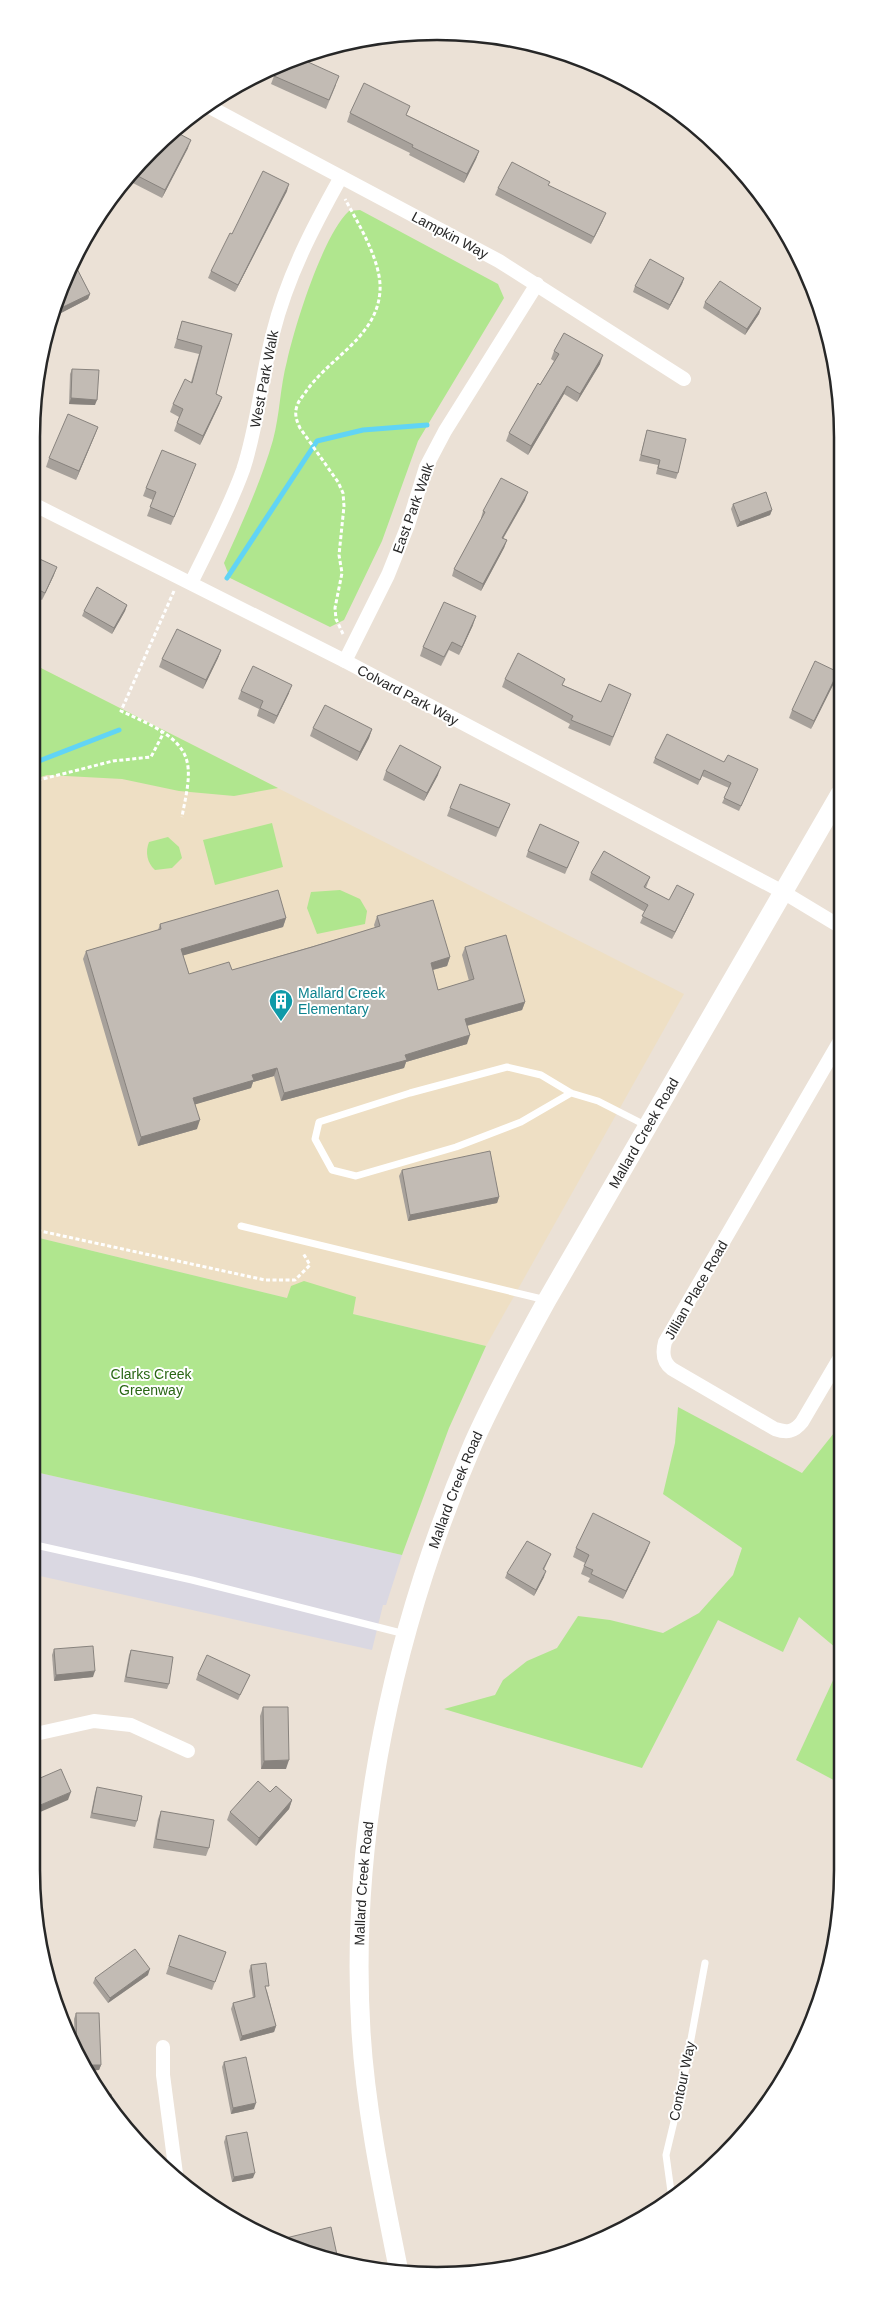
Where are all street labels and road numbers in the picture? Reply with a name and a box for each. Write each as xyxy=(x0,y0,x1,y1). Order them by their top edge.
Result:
street label: Lampkin Way xyxy=(409,208,491,262)
street label: West Park Walk xyxy=(247,328,281,429)
street label: East Park Walk xyxy=(389,460,437,555)
street label: Colvard Park Way xyxy=(355,662,461,728)
street label: Mallard Creek Road xyxy=(606,1075,682,1191)
street label: Jillian Place Road xyxy=(661,1238,731,1342)
street label: Mallard Creek Road xyxy=(425,1429,486,1551)
street label: Mallard Creek Road xyxy=(351,1820,376,1946)
street label: Contour Way xyxy=(666,2040,698,2122)

